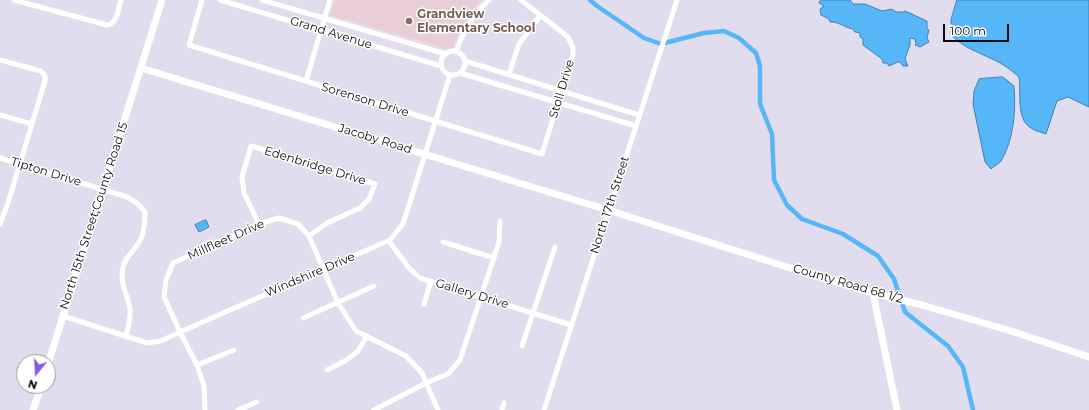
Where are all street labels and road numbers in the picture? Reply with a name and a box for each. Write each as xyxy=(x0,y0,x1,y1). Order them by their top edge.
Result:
street label: Grand Avenue xyxy=(288,14,374,52)
street label: Stoll Drive xyxy=(546,58,578,120)
street label: Sorenson Drive xyxy=(319,80,411,120)
street label: North 15th Street;County Road 15 xyxy=(57,121,131,311)
street label: Jacoby Road xyxy=(336,121,414,157)
street label: Edenbridge Drive xyxy=(262,144,368,188)
street label: Tipton Drive xyxy=(9,154,83,190)
street label: North 17th Street xyxy=(587,154,633,256)
street label: Millfleet Drive xyxy=(185,217,267,263)
street label: Windshire Drive xyxy=(263,250,357,300)
street label: County Road 68 1/2 xyxy=(791,261,905,307)
street label: Gallery Drive xyxy=(434,276,510,312)

